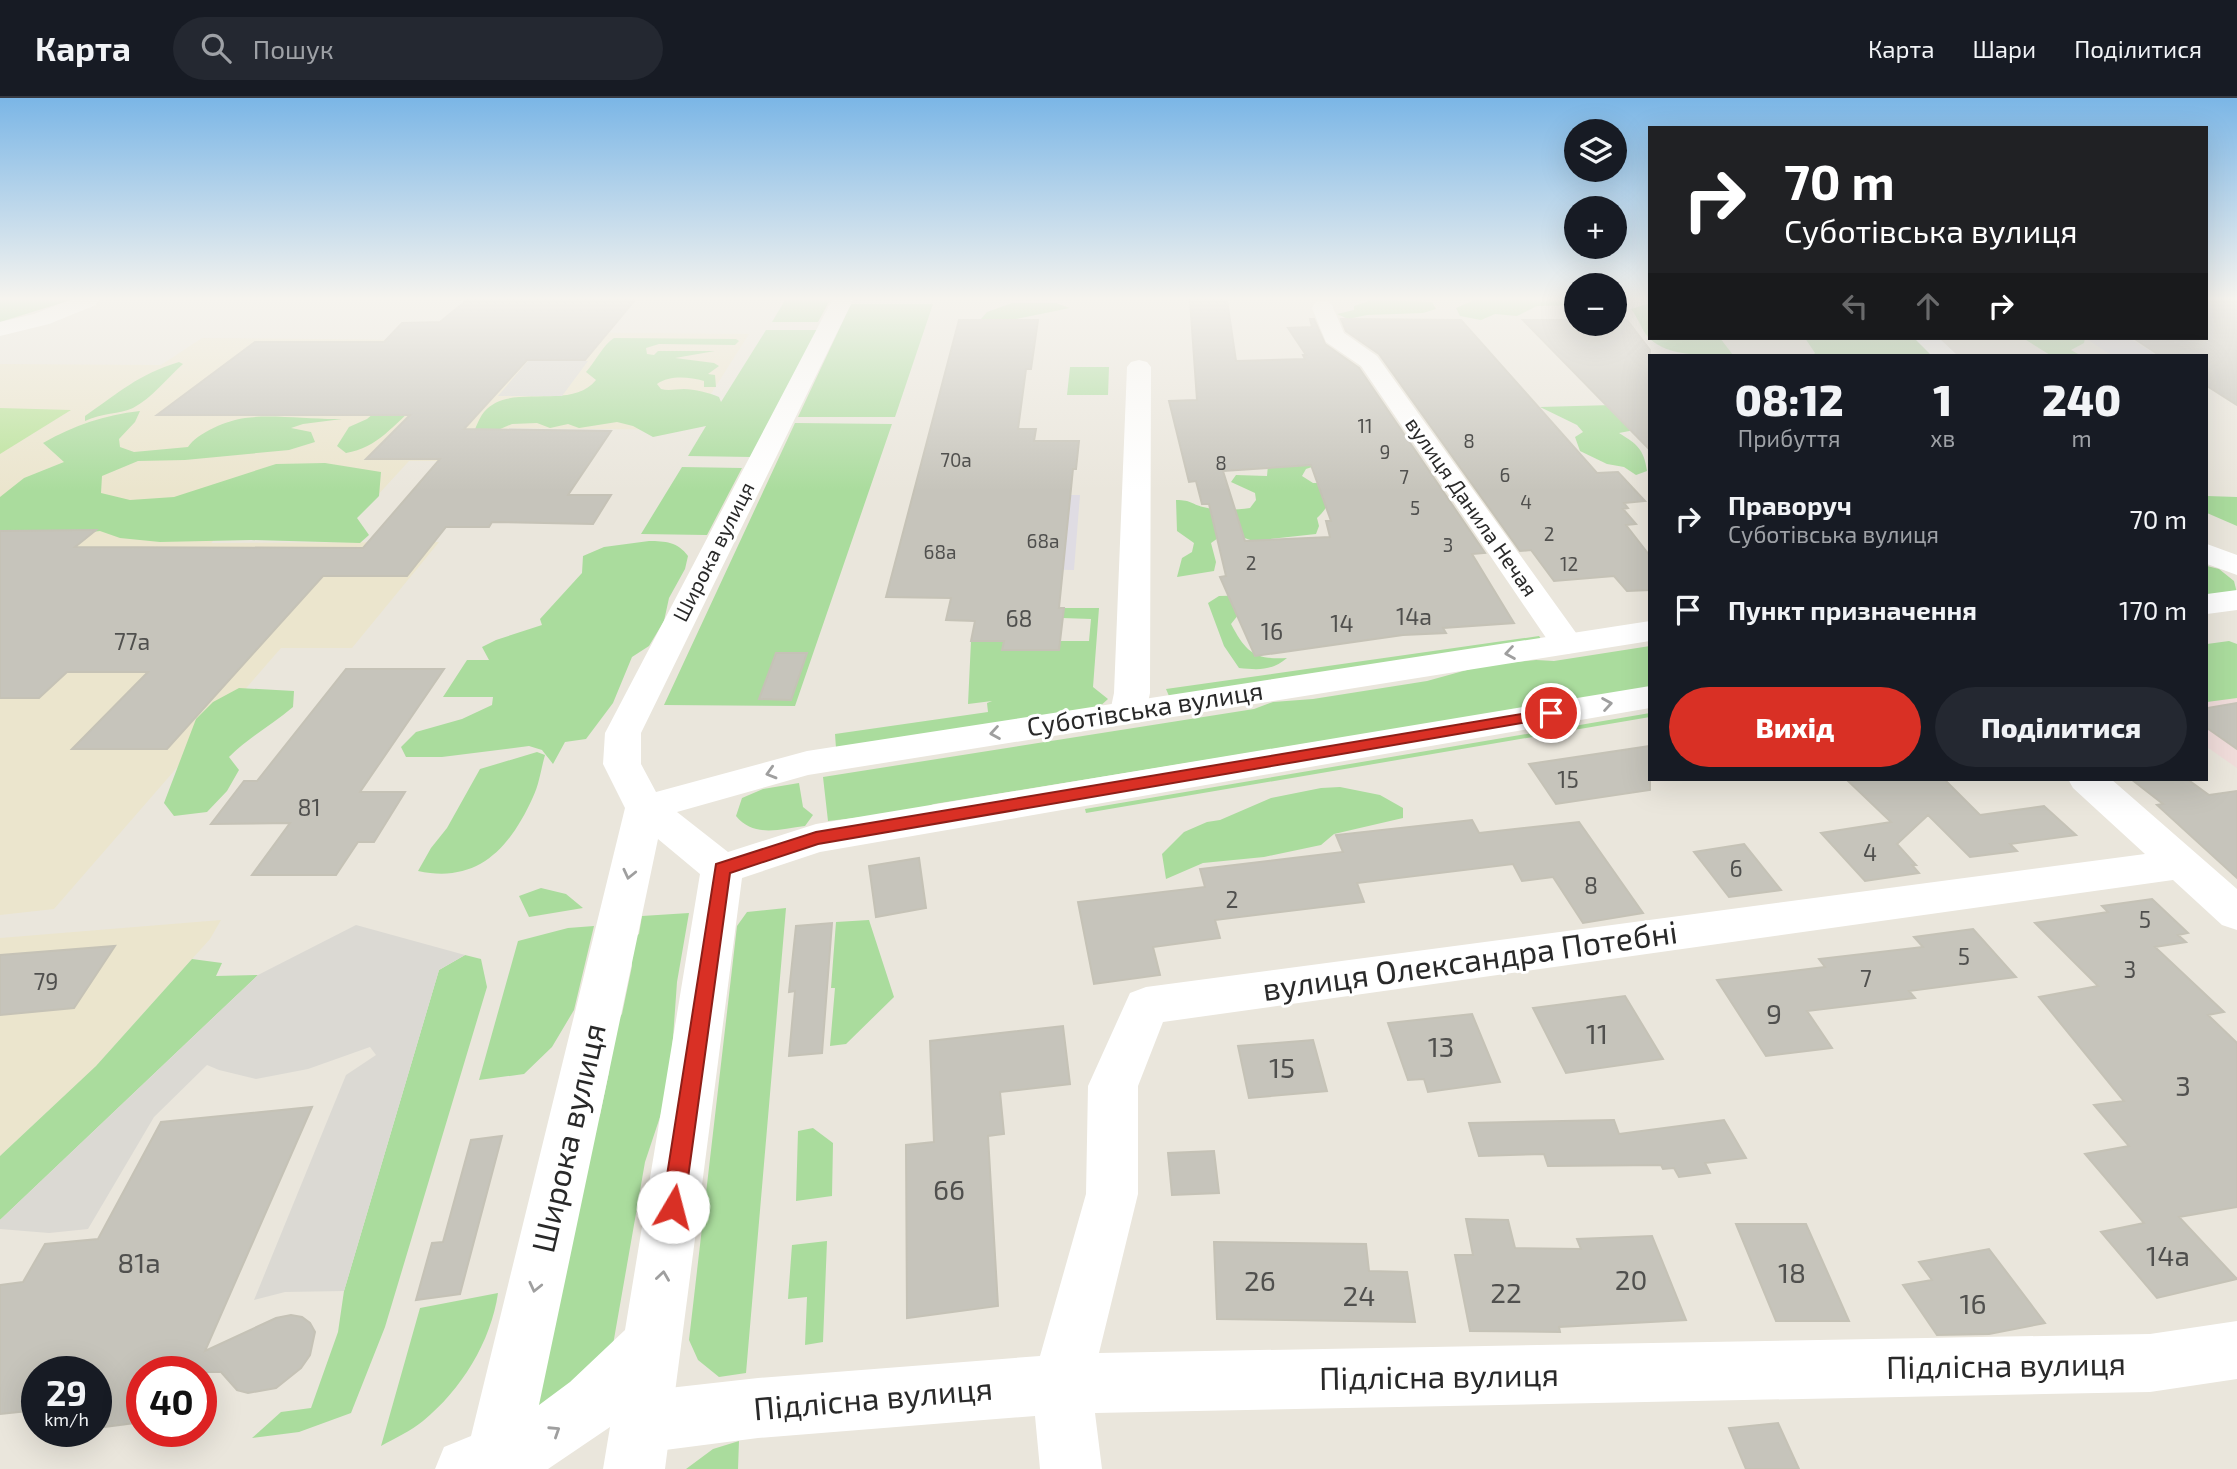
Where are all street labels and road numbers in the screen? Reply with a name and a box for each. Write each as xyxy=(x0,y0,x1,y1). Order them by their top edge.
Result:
street label: вулиця Данила Нечая xyxy=(1400,412,1544,601)
street label: Широка вулиця xyxy=(667,477,760,626)
street label: Суботівська вулиця xyxy=(1025,674,1265,742)
street label: вулиця Олександра Потебні xyxy=(1260,911,1680,1008)
street label: Широка вулиця xyxy=(522,1019,613,1256)
street label: Підлісна вулиця xyxy=(1886,1343,2126,1386)
street label: Підлісна вулиця xyxy=(1319,1354,1559,1397)
street label: Підлісна вулиця xyxy=(752,1368,994,1427)

